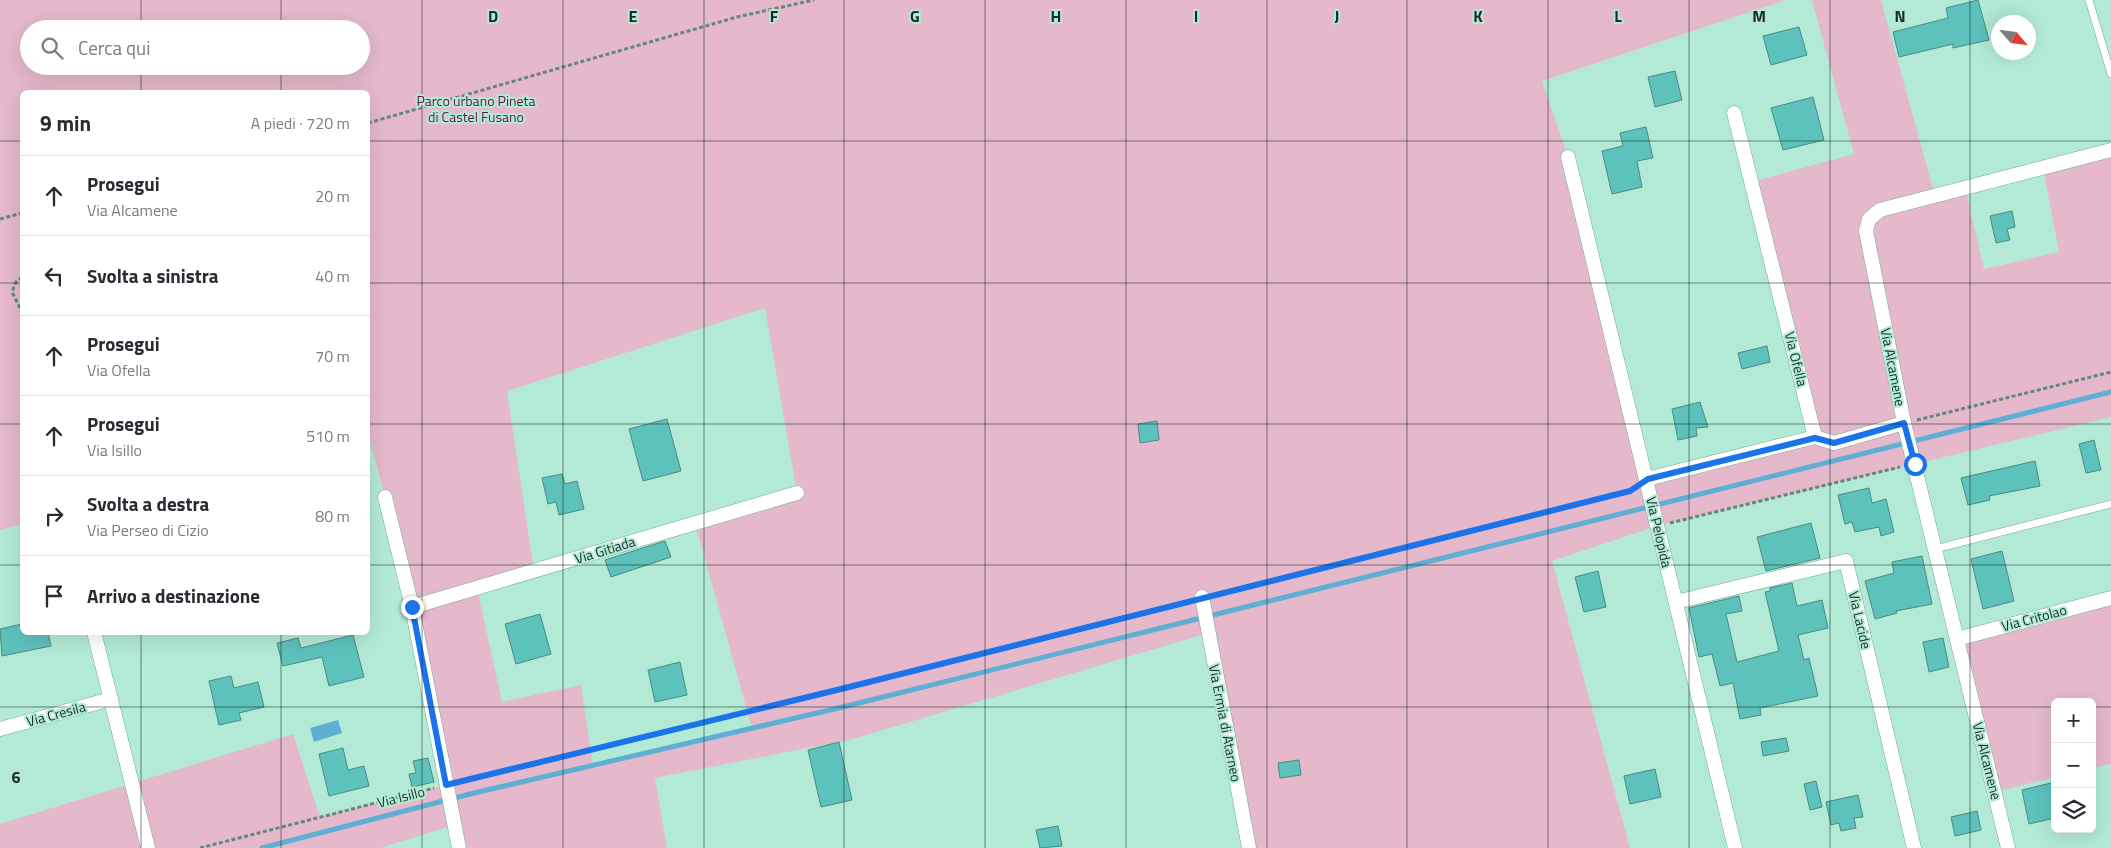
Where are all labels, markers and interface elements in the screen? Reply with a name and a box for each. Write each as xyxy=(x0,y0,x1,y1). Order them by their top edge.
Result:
text: D xyxy=(488,4,498,28)
text: E xyxy=(629,4,638,28)
text: F xyxy=(770,4,779,28)
text: G xyxy=(910,4,920,28)
text: H xyxy=(1051,4,1061,28)
text: I xyxy=(1194,4,1198,28)
text: J xyxy=(1335,4,1339,28)
text: K xyxy=(1473,4,1483,28)
text: L xyxy=(1614,4,1622,28)
text: M xyxy=(1752,4,1766,28)
text: N xyxy=(1894,4,1906,28)
north arrow xyxy=(1991,15,2036,60)
search box xyxy=(20,20,370,75)
text: Cerca qui xyxy=(78,33,150,62)
icon: search xyxy=(38,34,66,62)
park label: Parco urbano Pineta di Castel Fusano xyxy=(417,90,535,127)
text: 9 min xyxy=(40,107,91,139)
text: A piedi · 720 m xyxy=(251,111,350,135)
text: Prosegui xyxy=(87,169,160,198)
icon: ahead xyxy=(40,182,68,210)
text: 20 m xyxy=(315,184,350,208)
text: Via Alcamene xyxy=(87,198,178,222)
text: Svolta a sinistra xyxy=(87,261,218,290)
icon: left xyxy=(40,262,68,290)
text: 40 m xyxy=(315,264,350,288)
street label: Via Alcamene xyxy=(1876,326,1911,408)
text: Prosegui xyxy=(87,329,160,358)
street label: Via Ofella xyxy=(1780,329,1813,388)
icon: ahead xyxy=(40,342,68,370)
text: 70 m xyxy=(315,344,350,368)
text: Via Ofella xyxy=(87,358,151,382)
text: Prosegui xyxy=(87,409,160,438)
icon: ahead xyxy=(40,422,68,450)
text: 510 m xyxy=(306,424,350,448)
text: Via Isillo xyxy=(87,438,142,462)
route start xyxy=(1904,453,1927,476)
text: Svolta a destra xyxy=(87,489,209,518)
street label: Via Pelopida xyxy=(1641,494,1678,569)
icon: right xyxy=(40,502,68,530)
text: 80 m xyxy=(315,504,350,528)
text: Via Perseo di Cizio xyxy=(87,518,209,542)
street label: Via Gitiada xyxy=(572,530,638,569)
text: Arrivo a destinazione xyxy=(87,581,260,610)
icon: arrive xyxy=(40,582,68,610)
street label: Via Lacide xyxy=(1844,589,1877,651)
route end xyxy=(401,596,424,619)
street label: Via Critolao xyxy=(1999,599,2069,636)
street label: Via Ermia di Atarneo xyxy=(1204,662,1247,783)
street label: Via Cresila xyxy=(24,696,88,731)
map controls xyxy=(2051,698,2096,833)
button: + xyxy=(2051,698,2096,743)
street label: Via Alcamene xyxy=(1968,720,2007,802)
button: − xyxy=(2051,743,2096,788)
text: 6 xyxy=(12,765,21,789)
street label: Via Isillo xyxy=(375,780,427,813)
button: layers xyxy=(2051,788,2096,833)

